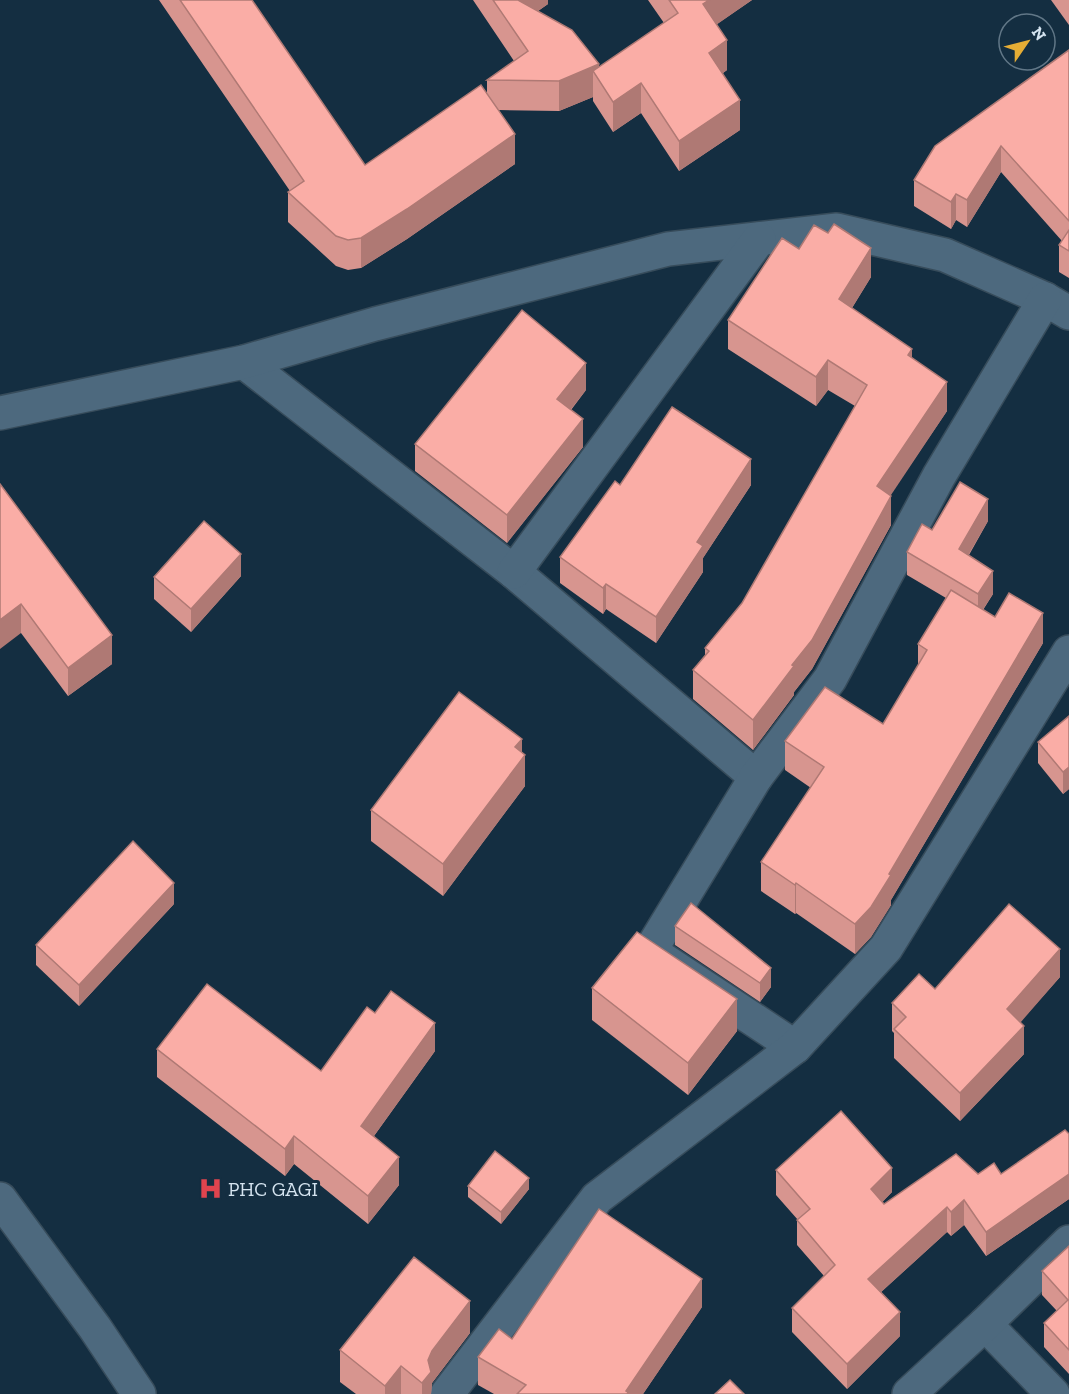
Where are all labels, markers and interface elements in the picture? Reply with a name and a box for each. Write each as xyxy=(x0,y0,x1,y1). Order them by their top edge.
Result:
north arrow xyxy=(997,12,1057,72)
text: N xyxy=(1028,23,1050,44)
hospital icon: PHC GAGI xyxy=(197,1176,223,1202)
place label: PHC GAGI xyxy=(228,1177,318,1201)

